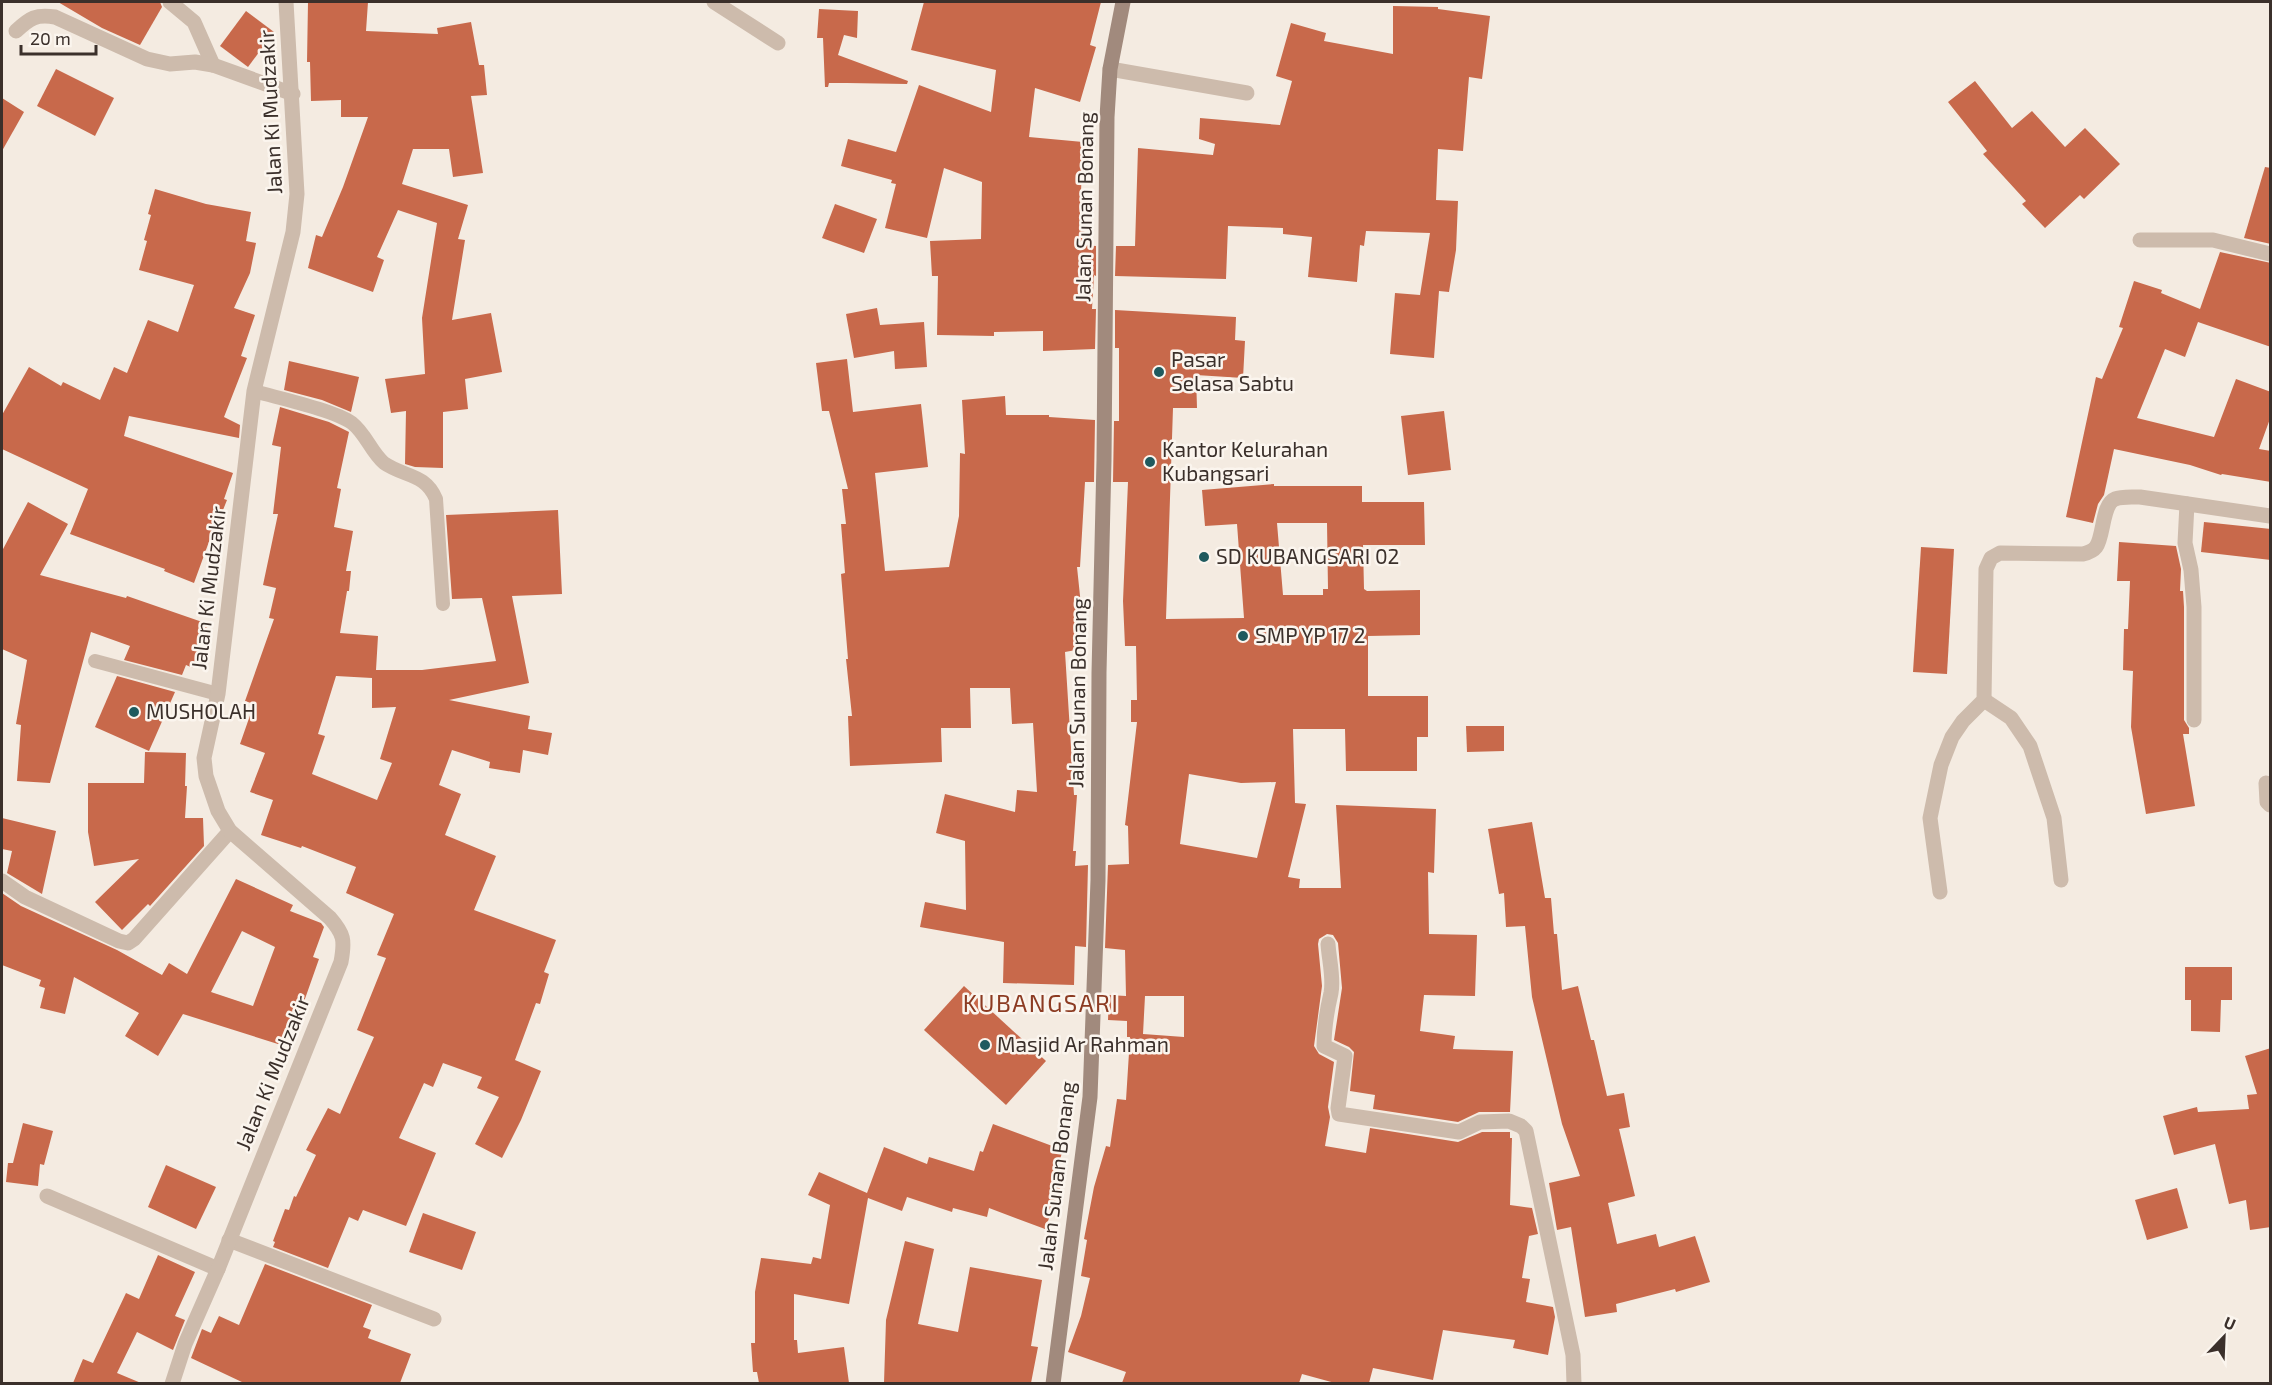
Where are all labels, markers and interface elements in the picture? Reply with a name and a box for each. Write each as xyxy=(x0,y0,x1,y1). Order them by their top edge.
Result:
scale bar xyxy=(21,18,96,56)
text: 20 m xyxy=(30,27,71,49)
street label: Jalan Ki Mudzakir xyxy=(253,29,286,195)
street label: Jalan Sunan Bonang xyxy=(1069,111,1098,302)
place label: Pasar Selasa Sabtu xyxy=(1171,346,1294,395)
marker: Pasar Selasa Sabtu xyxy=(1152,365,1166,379)
place label: Kantor Kelurahan Kubangsari xyxy=(1162,436,1328,485)
marker: Kantor Kelurahan Kubangsari xyxy=(1143,455,1157,469)
street label: Jalan Ki Mudzakir xyxy=(185,504,230,671)
place label: SD KUBANGSARI 02 xyxy=(1216,543,1399,568)
marker: SD KUBANGSARI 02 xyxy=(1197,550,1211,564)
street label: Jalan Sunan Bonang xyxy=(1062,597,1091,788)
place label: SMP YP 17 2 xyxy=(1255,622,1366,647)
marker: SMP YP 17 2 xyxy=(1236,629,1250,643)
place label: MUSHOLAH xyxy=(146,698,256,723)
marker: MUSHOLAH xyxy=(127,705,141,719)
district label: KUBANGSARI xyxy=(963,988,1119,1017)
street label: Jalan Ki Mudzakir xyxy=(229,991,314,1153)
place label: Masjid Ar Rahman xyxy=(997,1031,1169,1057)
marker: Masjid Ar Rahman xyxy=(978,1038,992,1052)
street label: Jalan Sunan Bonang xyxy=(1032,1080,1080,1272)
north arrow xyxy=(2194,1307,2254,1367)
text: U xyxy=(2221,1312,2239,1334)

